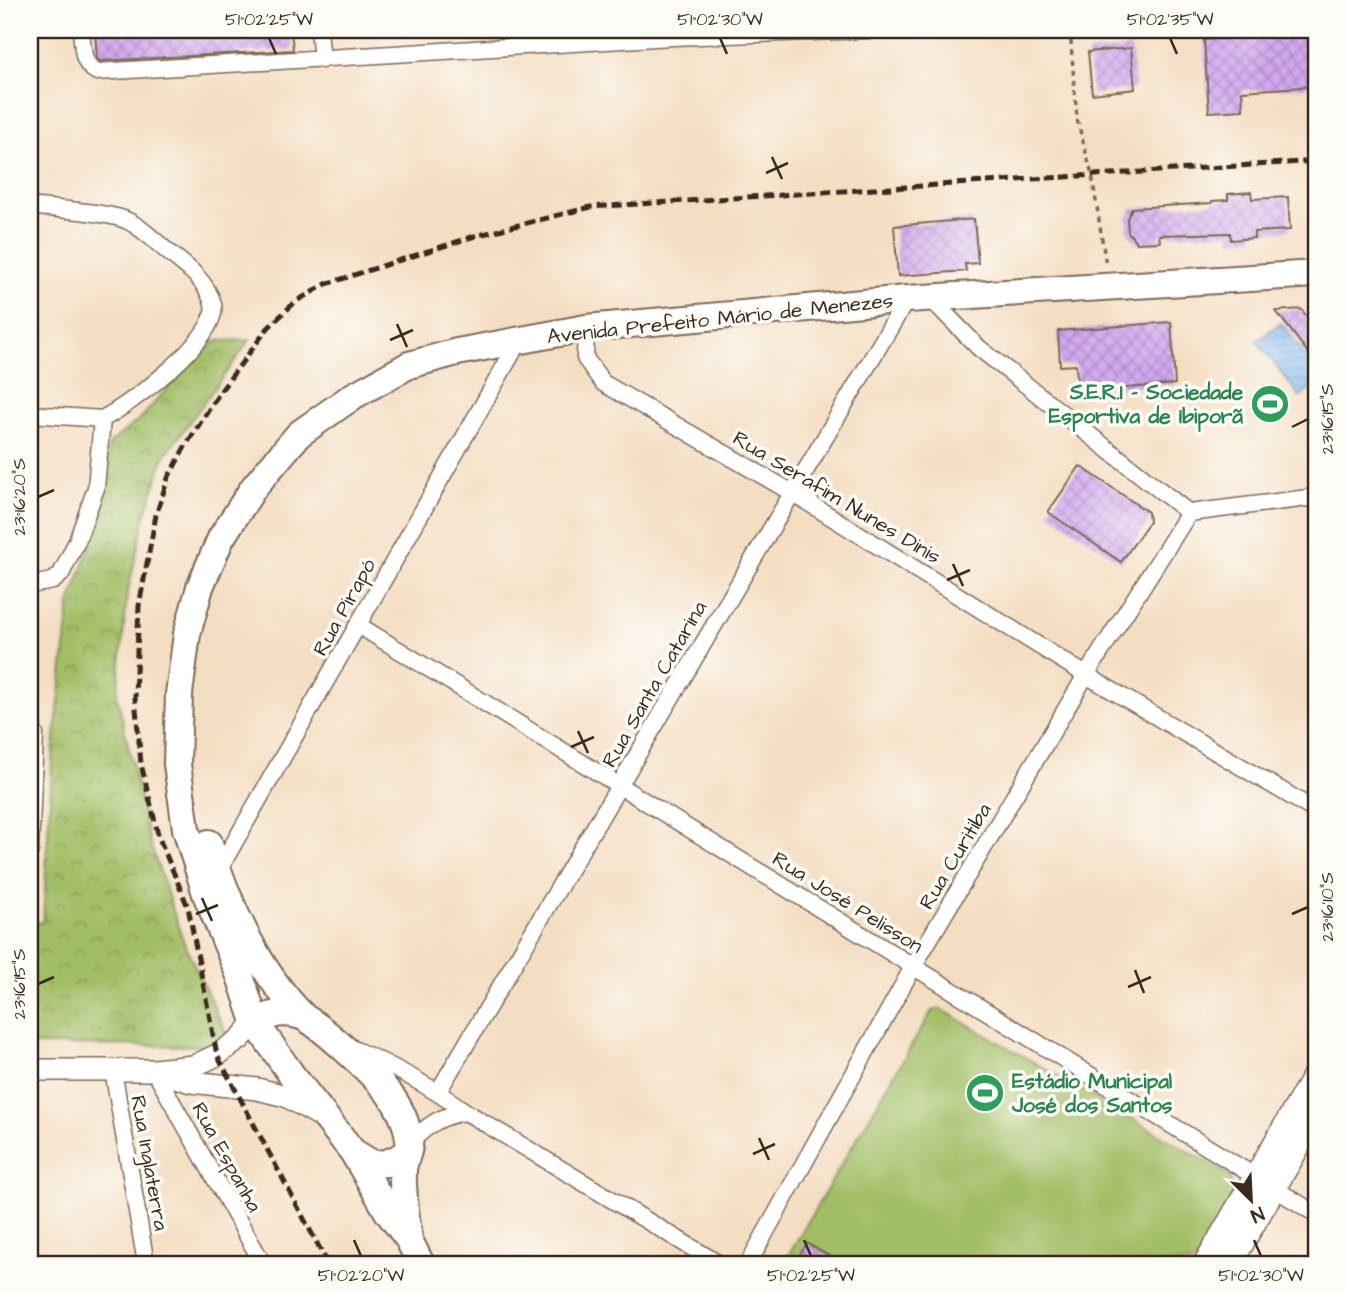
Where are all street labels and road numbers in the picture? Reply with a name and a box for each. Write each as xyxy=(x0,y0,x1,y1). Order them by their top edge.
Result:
street label: Avenida Prefeito Mário de Menezes xyxy=(546,286,895,351)
street label: Rua Serafim Nunes Dinis xyxy=(727,424,946,571)
street label: Rua Pirapó xyxy=(306,553,384,662)
street label: Rua Santa Catarina xyxy=(595,595,714,773)
street label: Rua Curitiba xyxy=(912,797,999,915)
street label: Rua José Pelisson xyxy=(767,844,929,960)
street label: Rua Inglaterra xyxy=(121,1093,176,1234)
street label: Rua Espanha xyxy=(184,1097,269,1218)

